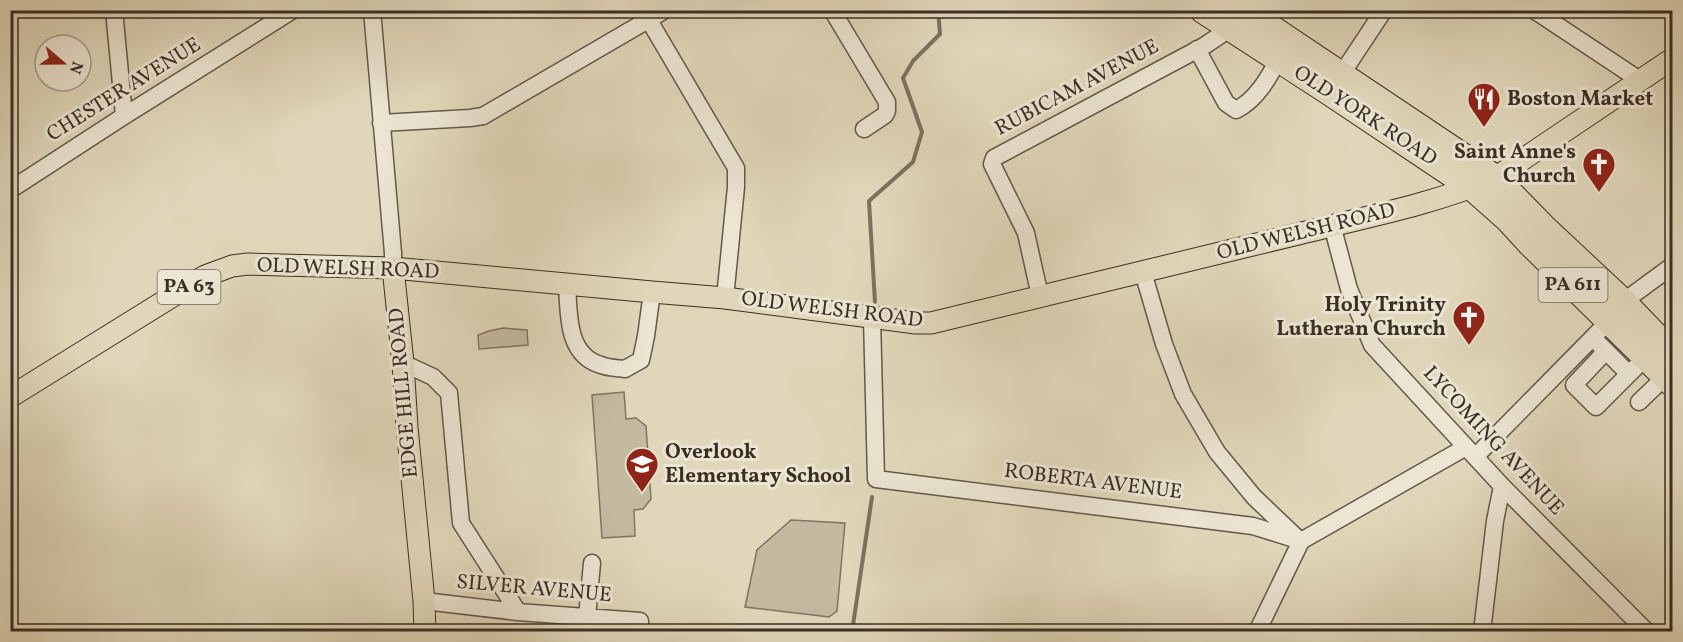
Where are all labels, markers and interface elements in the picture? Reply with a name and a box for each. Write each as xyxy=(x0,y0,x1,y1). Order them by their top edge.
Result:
street label: CHESTER AVENUE xyxy=(42,32,206,148)
street label: RUBICAM AVENUE xyxy=(990,32,1164,144)
north arrow xyxy=(33,33,93,93)
street label: OLD YORK ROAD xyxy=(1288,59,1442,173)
restaurant icon: Boston Market xyxy=(1466,81,1502,128)
place label: Boston Market xyxy=(1507,85,1653,114)
place label: Saint Anne's Church xyxy=(1454,138,1576,191)
church icon: Saint Anne's Church xyxy=(1581,146,1617,193)
street label: OLD WELSH ROAD xyxy=(1214,196,1398,268)
street label: OLD WELSH ROAD xyxy=(256,251,440,287)
road number: PA 611 xyxy=(1538,268,1608,302)
road number: PA 63 xyxy=(158,270,220,304)
street label: OLD WELSH ROAD xyxy=(740,284,924,336)
place label: Holy Trinity Lutheran Church xyxy=(1276,291,1446,344)
church icon: Holy Trinity Lutheran Church xyxy=(1451,299,1487,346)
street label: EDGE HILL ROAD xyxy=(382,307,426,479)
street label: LYCOMING AVENUE xyxy=(1416,360,1570,522)
place label: Overlook Elementary School xyxy=(665,438,851,491)
school or university icon: Overlook Elementary School xyxy=(624,446,660,493)
street label: ROBERTA AVENUE xyxy=(1002,457,1184,507)
street label: SILVER AVENUE xyxy=(455,568,613,610)

